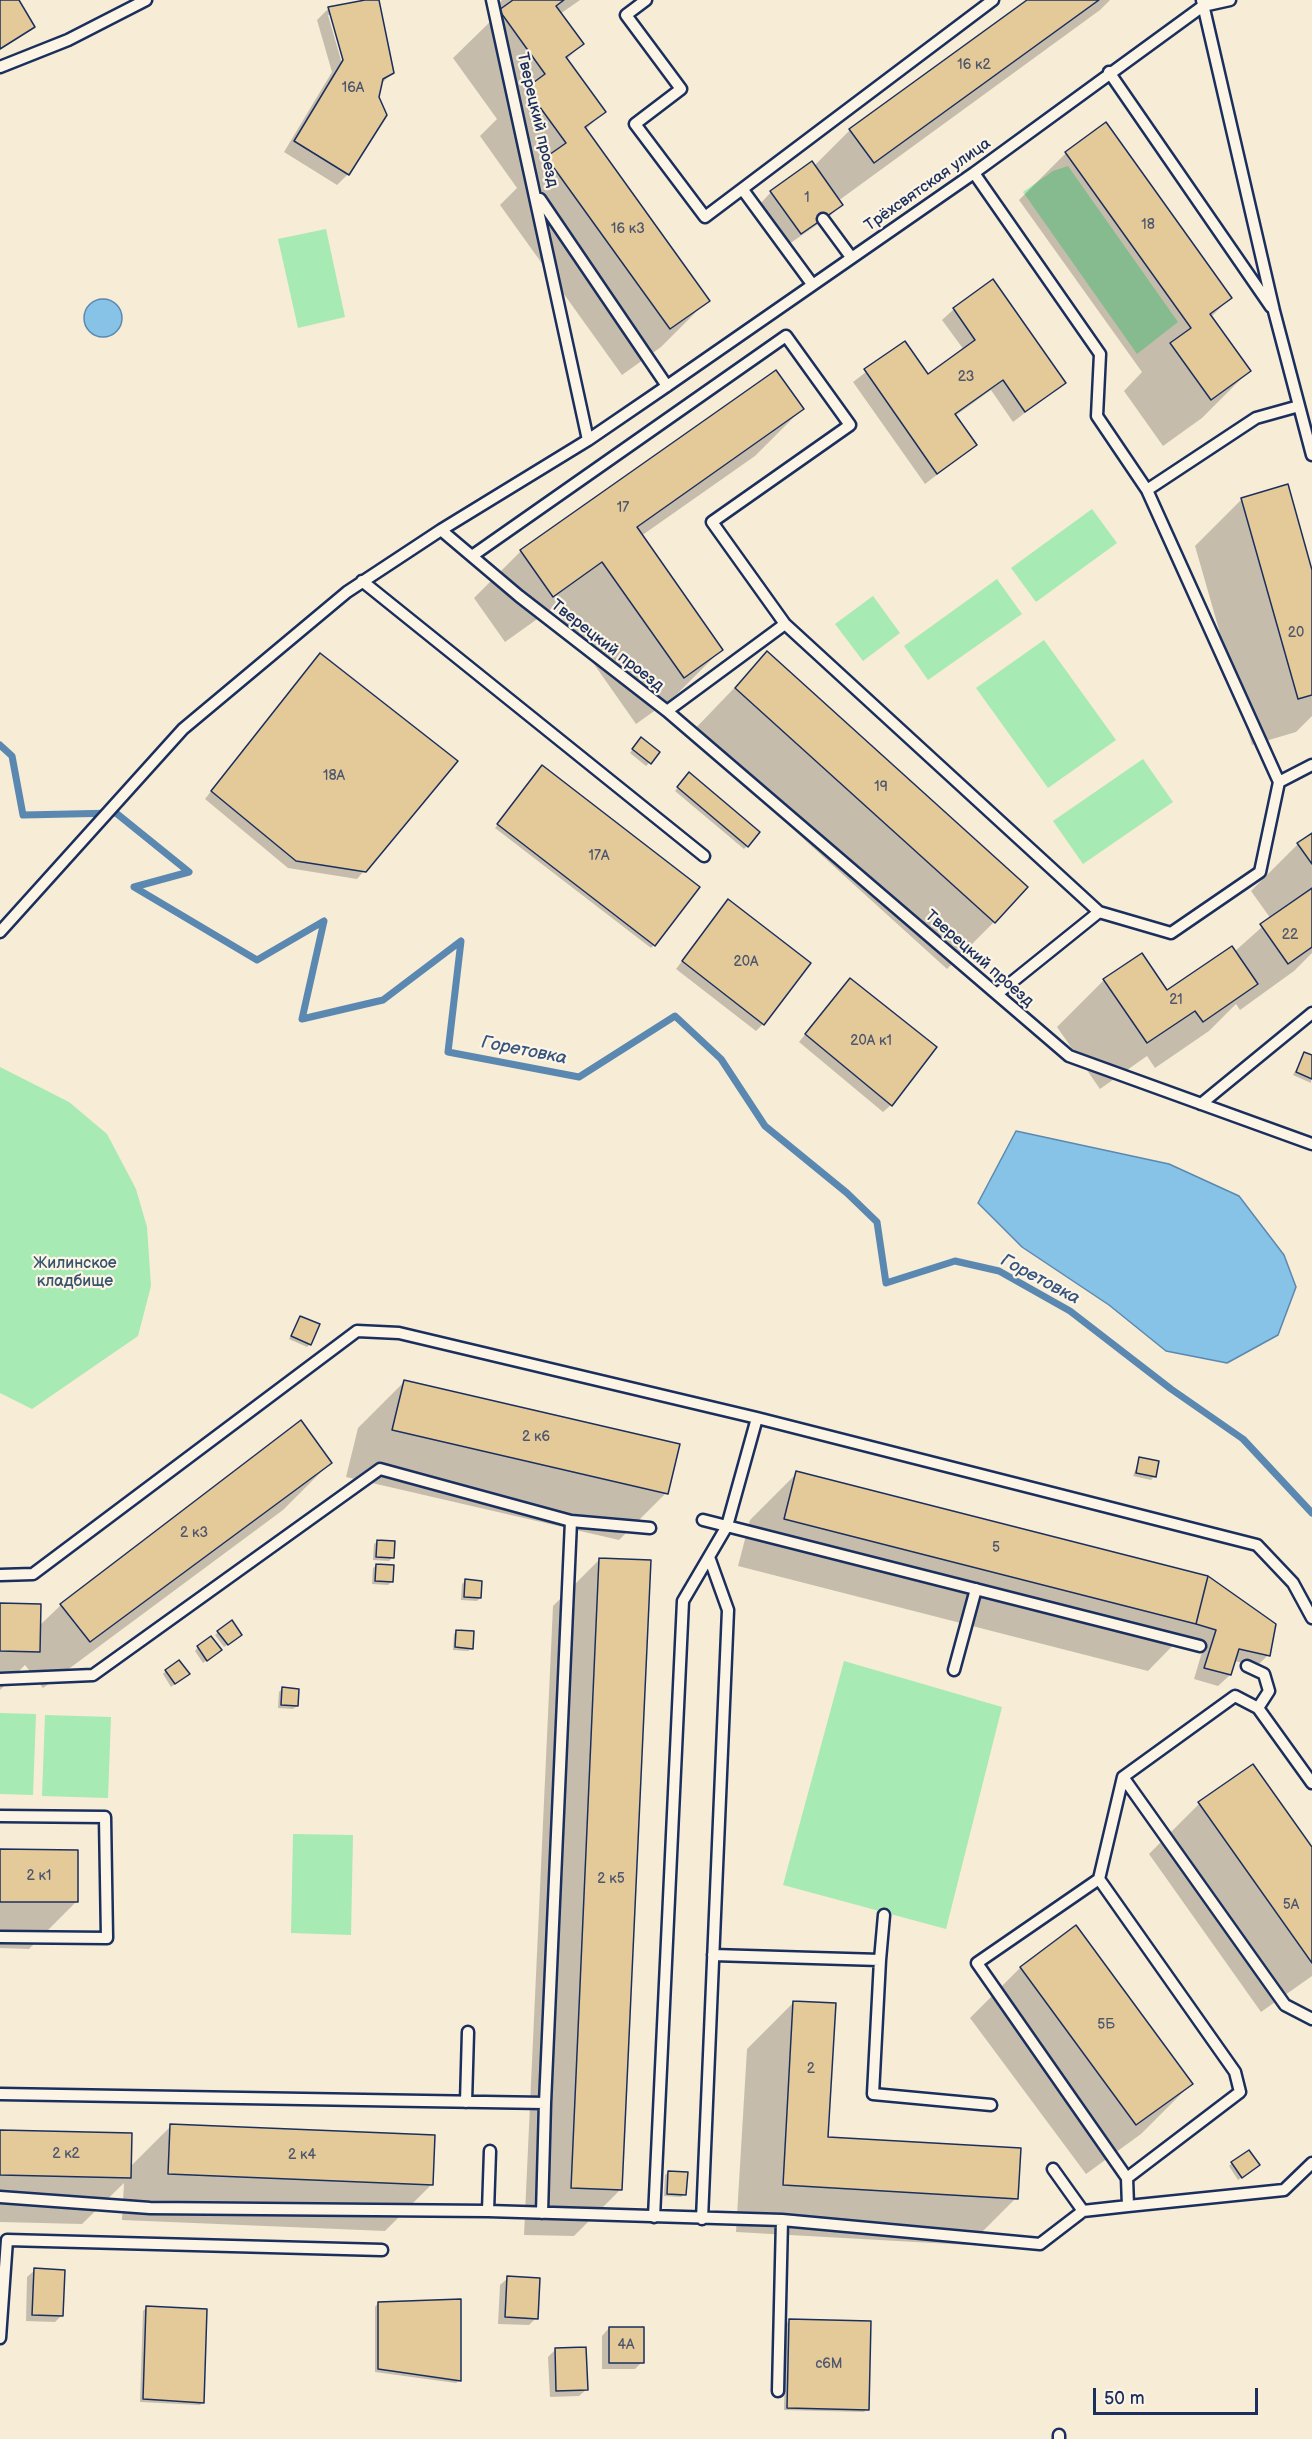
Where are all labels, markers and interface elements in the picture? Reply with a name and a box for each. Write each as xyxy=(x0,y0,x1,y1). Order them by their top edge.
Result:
street label: Тверецкий проезд xyxy=(512,51,562,189)
house number: 16 к2 xyxy=(957,57,991,73)
house number: 16А xyxy=(342,80,364,96)
street label: Трёхсвятская улица xyxy=(861,134,995,236)
house number: 1 xyxy=(804,190,810,206)
house number: 18 xyxy=(1141,217,1155,233)
house number: 16 к3 xyxy=(611,221,645,237)
house number: 23 xyxy=(958,369,974,385)
house number: 17 xyxy=(617,500,629,516)
street label: Тверецкий проезд xyxy=(547,596,667,696)
house number: 20 xyxy=(1288,625,1304,641)
house number: 18А xyxy=(323,768,345,784)
house number: 19 xyxy=(874,779,888,795)
house number: 17А xyxy=(589,848,609,864)
street label: Тверецкий проезд xyxy=(921,907,1037,1011)
house number: 22 xyxy=(1282,927,1298,943)
house number: 20А xyxy=(734,954,758,970)
house number: 21 xyxy=(1169,992,1183,1008)
water label: Горетовка xyxy=(479,1032,569,1070)
house number: 20А к1 xyxy=(850,1033,892,1049)
water label: Горетовка xyxy=(997,1250,1083,1310)
park label: Жилинское кладбище xyxy=(33,1254,117,1292)
house number: 2 к6 xyxy=(522,1429,550,1445)
house number: 2 к3 xyxy=(180,1525,208,1541)
house number: 5 xyxy=(992,1540,1000,1556)
house number: 2 к1 xyxy=(27,1868,51,1884)
house number: 2 к5 xyxy=(597,1871,625,1887)
house number: 5А xyxy=(1283,1897,1299,1913)
house number: 5Б xyxy=(1097,2017,1115,2033)
house number: 2 xyxy=(807,2061,815,2077)
house number: 2 к2 xyxy=(52,2146,80,2162)
house number: 2 к4 xyxy=(288,2147,316,2163)
house number: 4А xyxy=(617,2337,635,2353)
house number: с6М xyxy=(815,2356,843,2372)
scale bar xyxy=(1096,2376,1261,2414)
text: 50 m xyxy=(1104,2388,1145,2409)

